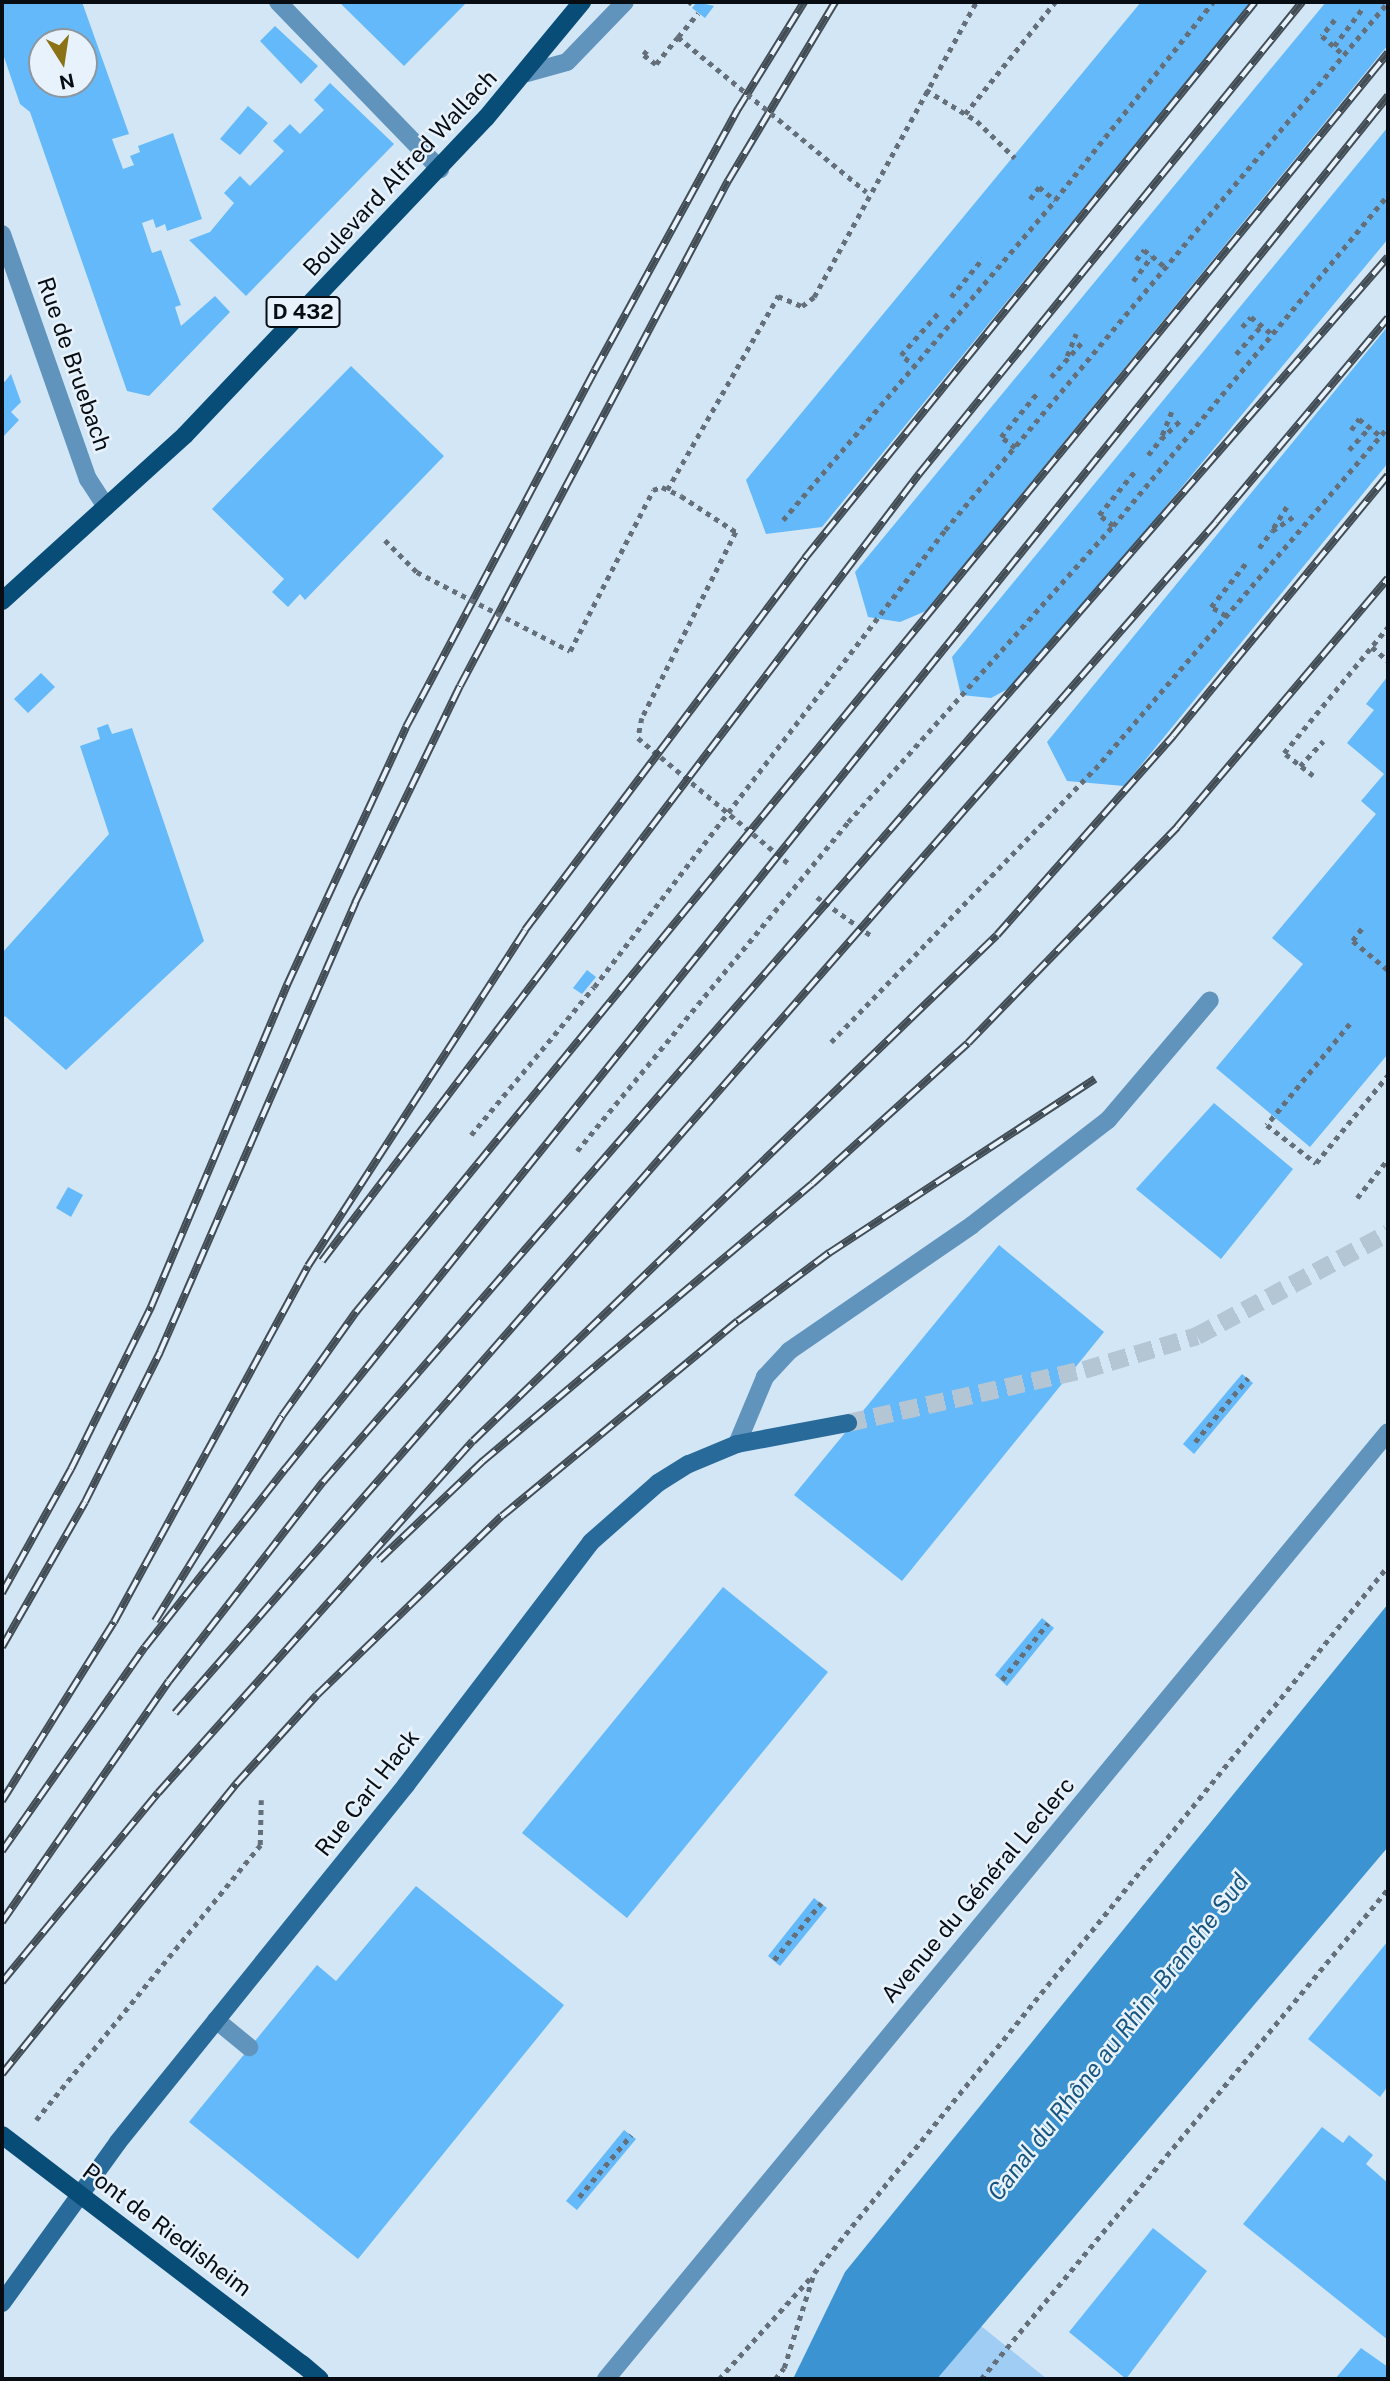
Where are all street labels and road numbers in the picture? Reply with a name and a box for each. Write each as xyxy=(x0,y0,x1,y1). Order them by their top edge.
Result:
street label: Boulevard Alfred Wallach xyxy=(297,64,503,282)
street label: Rue de Bruebach xyxy=(31,273,117,455)
road number: D 432 xyxy=(264,294,342,330)
street label: Rue Carl Hack xyxy=(309,1724,425,1862)
street label: Avenue du Général Leclerc xyxy=(875,1772,1081,2008)
street label: Pont de Riedisheim xyxy=(77,2157,257,2303)

